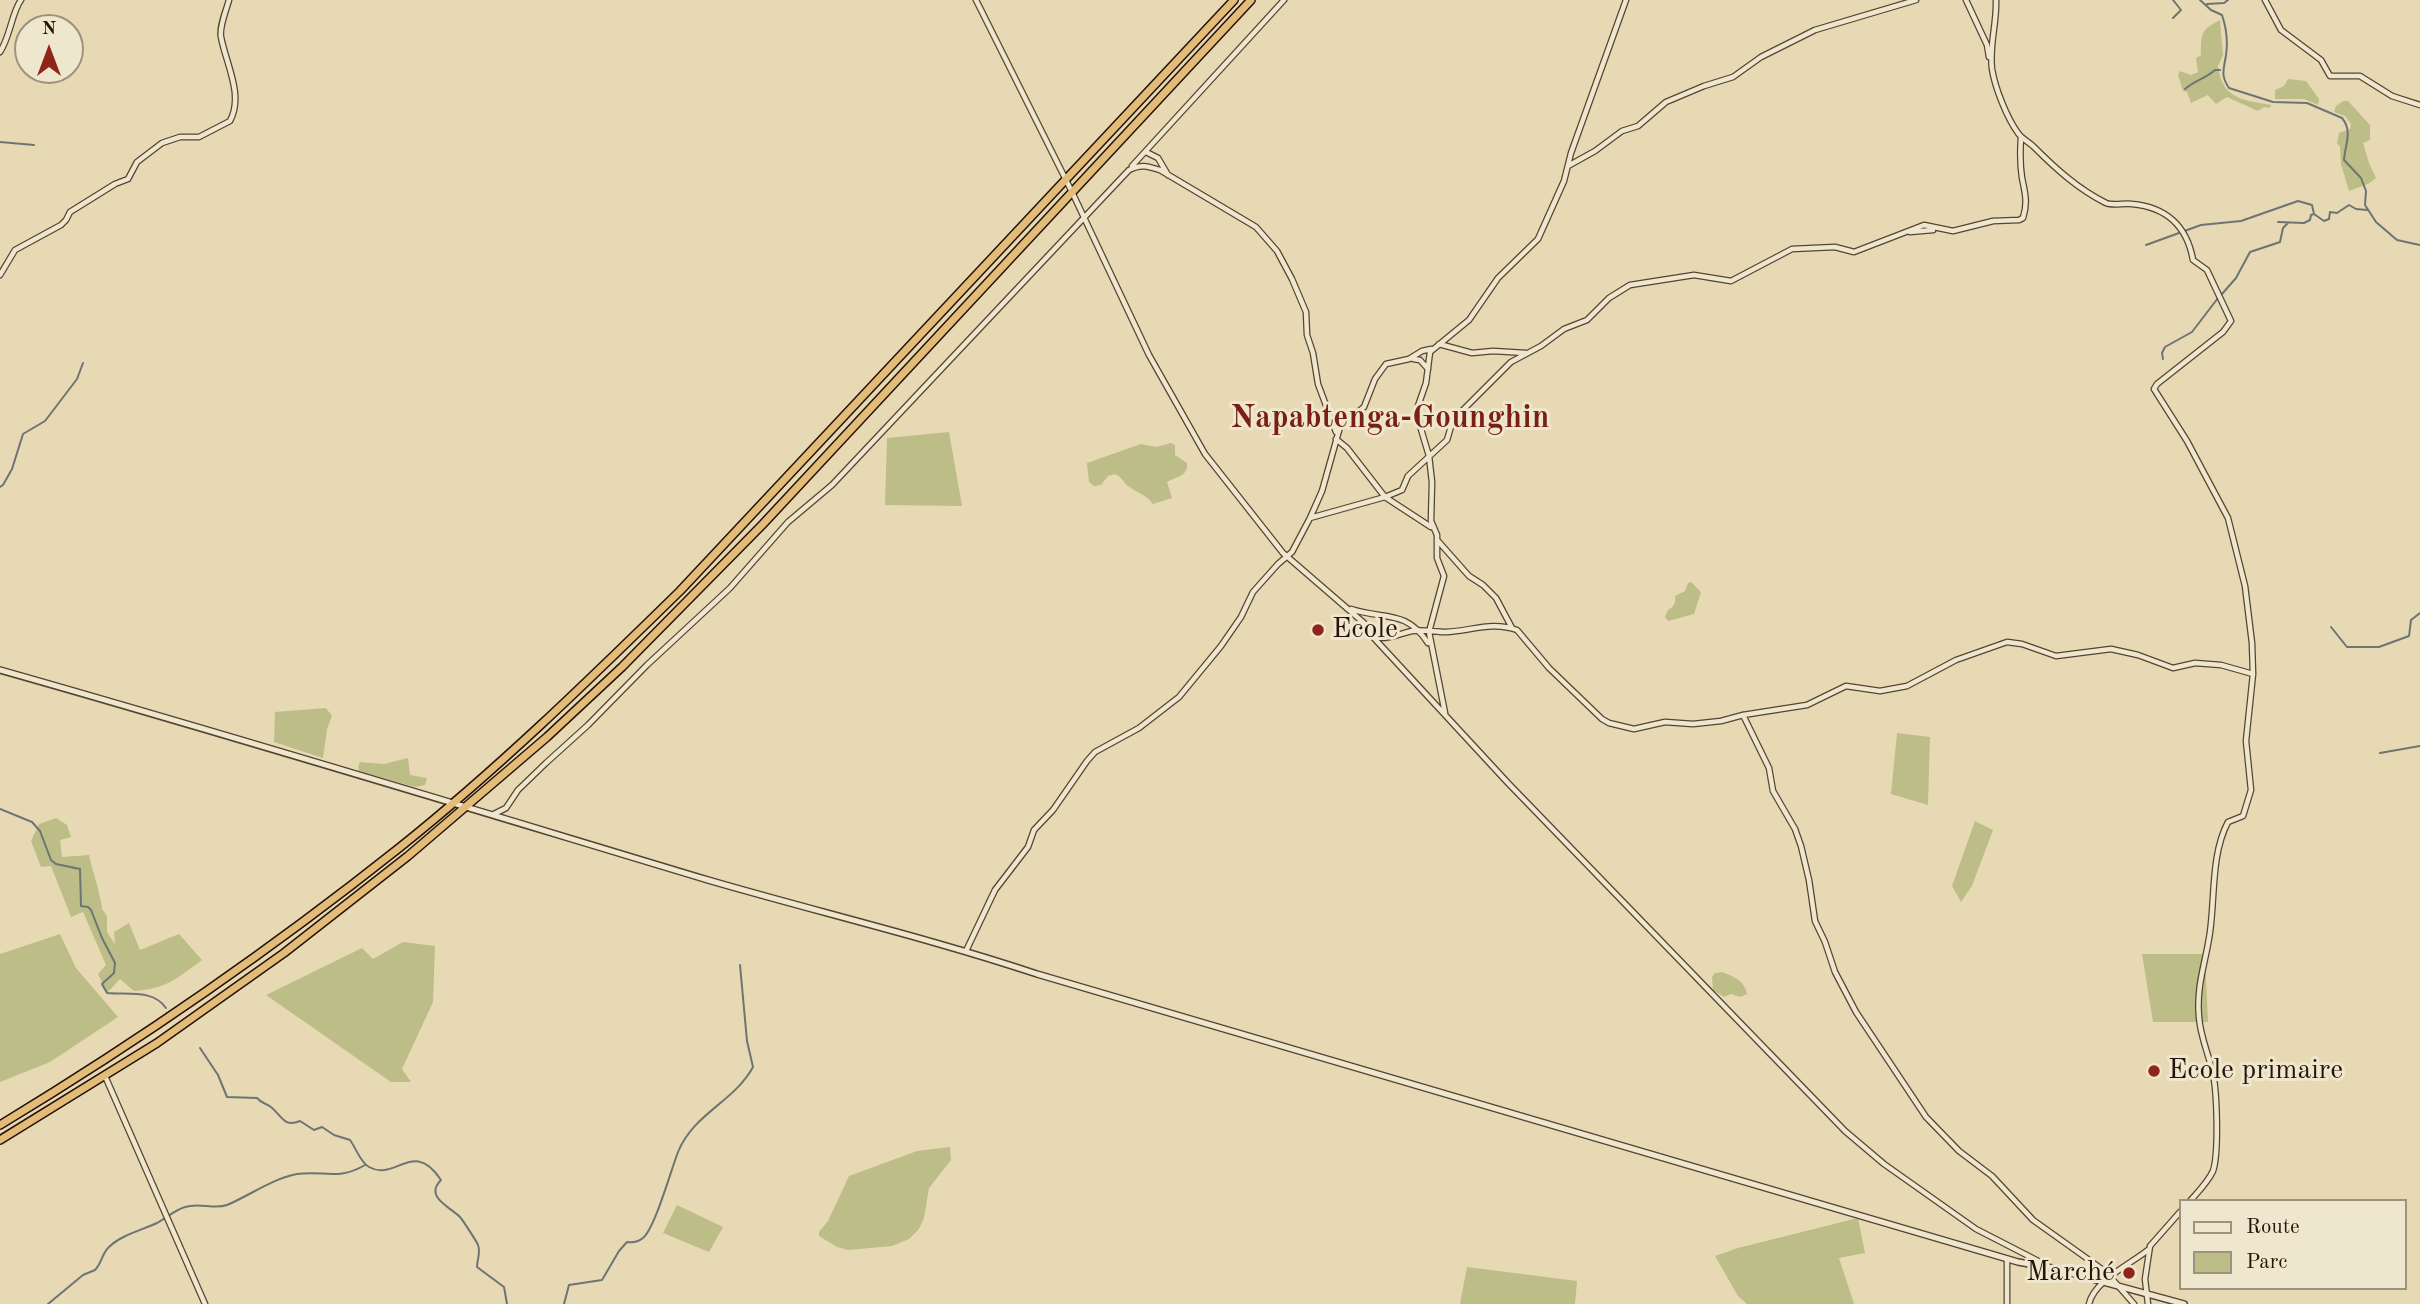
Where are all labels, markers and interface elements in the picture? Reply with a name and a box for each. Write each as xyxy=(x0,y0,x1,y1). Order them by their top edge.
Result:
north arrow xyxy=(14,14,84,84)
text: N xyxy=(42,20,56,39)
district label: Napabtenga-Gounghin xyxy=(1230,400,1550,438)
place label: Ecole xyxy=(1332,613,1398,647)
marker: Ecole xyxy=(1310,622,1326,638)
place label: Ecole primaire xyxy=(2168,1054,2343,1088)
marker: Ecole primaire xyxy=(2146,1063,2162,1079)
legend xyxy=(2178,1199,2406,1290)
text: Route xyxy=(2246,1217,2300,1238)
text: Parc xyxy=(2246,1252,2288,1273)
place label: Marché xyxy=(2026,1256,2115,1290)
marker: Marché xyxy=(2121,1265,2137,1281)

